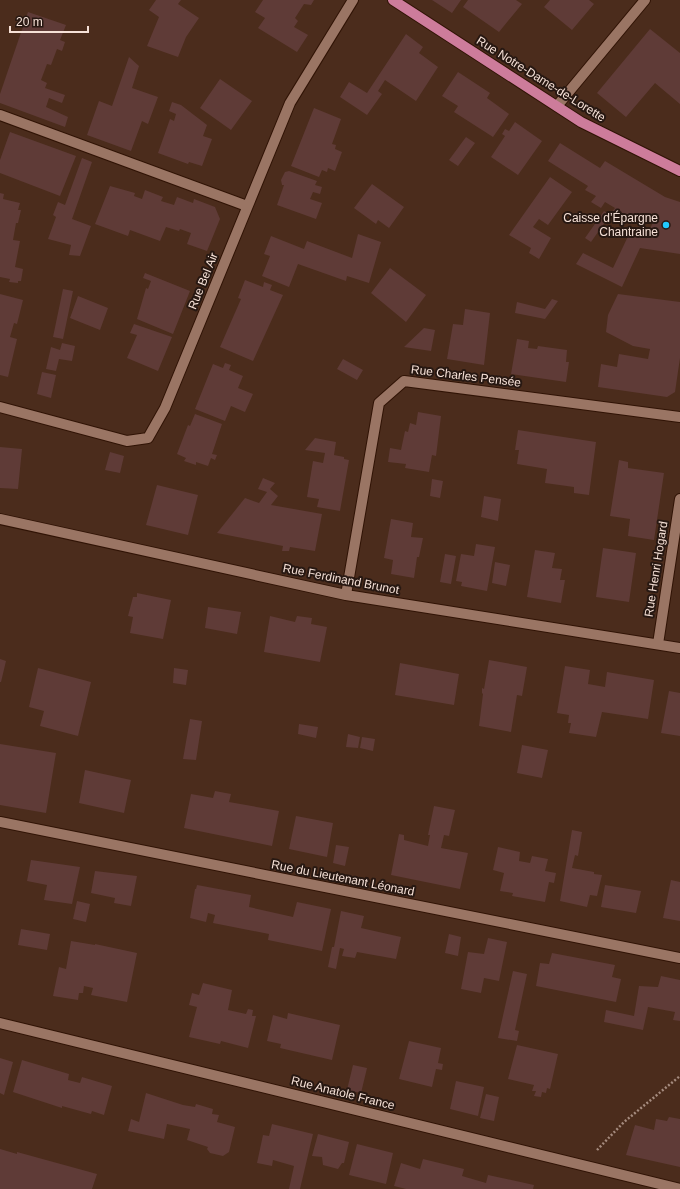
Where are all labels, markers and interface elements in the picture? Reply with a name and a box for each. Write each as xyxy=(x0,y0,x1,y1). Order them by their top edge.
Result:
scale bar xyxy=(10,8,88,34)
text: 20 m xyxy=(16,15,43,29)
street label: Rue Notre-Dame-de-Lorette xyxy=(474,33,608,125)
place label: Caisse d’Épargne Chantraine xyxy=(563,210,658,239)
marker: Caisse d’Épargne Chantraine xyxy=(661,220,671,230)
street label: Rue Bel Air xyxy=(185,251,221,311)
street label: Rue Charles Pensée xyxy=(410,362,522,390)
street label: Rue Henri Hogard xyxy=(642,520,670,618)
street label: Rue Ferdinand Brunot xyxy=(282,561,401,597)
street label: Rue du Lieutenant Léonard xyxy=(270,857,416,899)
street label: Rue Anatole France xyxy=(290,1073,396,1113)

